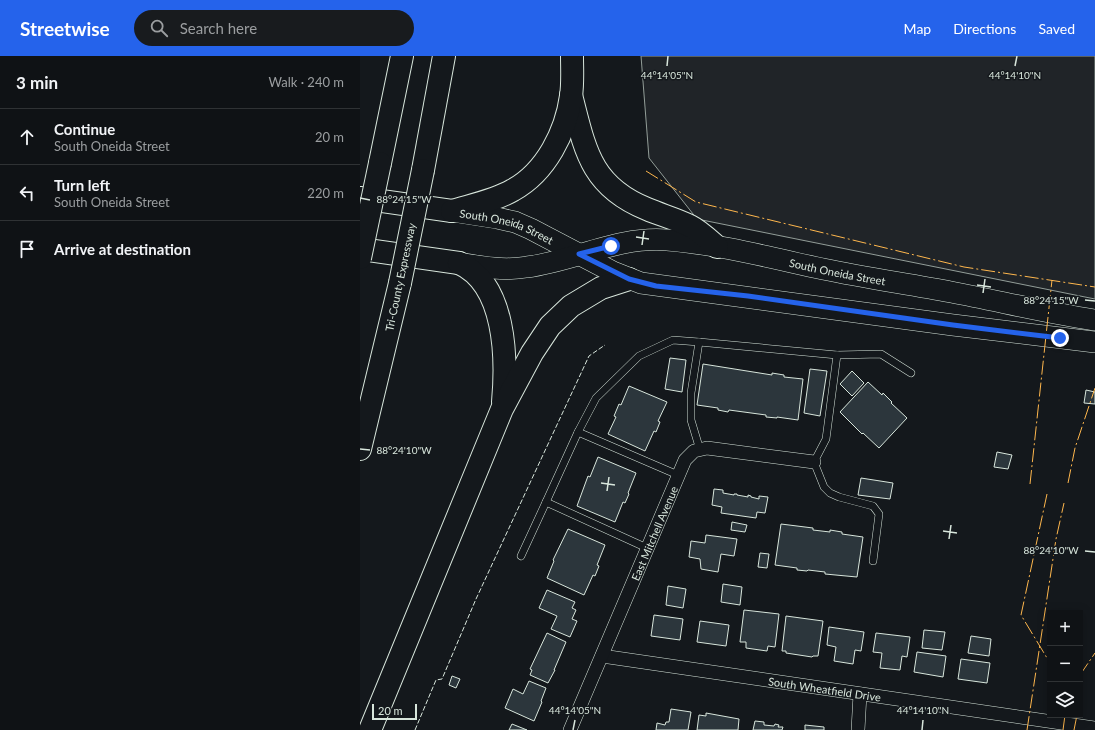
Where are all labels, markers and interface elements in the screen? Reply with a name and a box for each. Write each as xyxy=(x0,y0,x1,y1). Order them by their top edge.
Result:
search box xyxy=(134,10,414,46)
text: Streetwise xyxy=(20,17,110,40)
icon: search xyxy=(148,17,170,39)
text: Search here xyxy=(180,19,257,37)
text: Map xyxy=(904,20,931,37)
text: Directions xyxy=(953,20,1016,37)
text: Saved xyxy=(1038,20,1075,37)
text: 44°14'05"N xyxy=(641,69,693,81)
text: 44°14'10"N xyxy=(989,69,1041,81)
text: 3 min xyxy=(16,72,58,93)
text: Walk · 240 m xyxy=(268,74,344,90)
text: Continue xyxy=(54,120,115,138)
icon: ahead xyxy=(16,126,38,148)
text: 20 m xyxy=(315,129,344,145)
text: South Oneida Street xyxy=(54,138,170,154)
text: Turn left xyxy=(54,176,110,194)
icon: left xyxy=(16,182,38,204)
text: 220 m xyxy=(307,185,344,201)
text: 88°24'15"W xyxy=(376,193,432,205)
text: South Oneida Street xyxy=(54,194,170,210)
street label: South Oneida Street xyxy=(459,206,556,246)
street label: Tri-County Expressway xyxy=(382,221,418,332)
route start xyxy=(602,237,620,255)
icon: arrive xyxy=(16,238,38,260)
text: Arrive at destination xyxy=(54,240,191,258)
street label: South Oneida Street xyxy=(788,255,887,287)
text: 88°24'15"W xyxy=(1023,294,1079,306)
route end xyxy=(1051,329,1069,347)
text: 88°24'10"W xyxy=(376,444,432,456)
street label: East Mitchell Avenue xyxy=(628,484,680,582)
text: 88°24'10"W xyxy=(1023,544,1079,556)
map controls xyxy=(1047,610,1083,718)
button: + xyxy=(1047,610,1083,646)
button: − xyxy=(1047,646,1083,682)
street label: South Wheatfield Drive xyxy=(767,674,882,703)
button: layers xyxy=(1047,682,1083,718)
scale bar xyxy=(372,702,417,721)
text: 20 m xyxy=(378,704,403,717)
text: 44°14'05"N xyxy=(549,704,601,716)
text: 44°14'10"N xyxy=(897,704,949,716)

